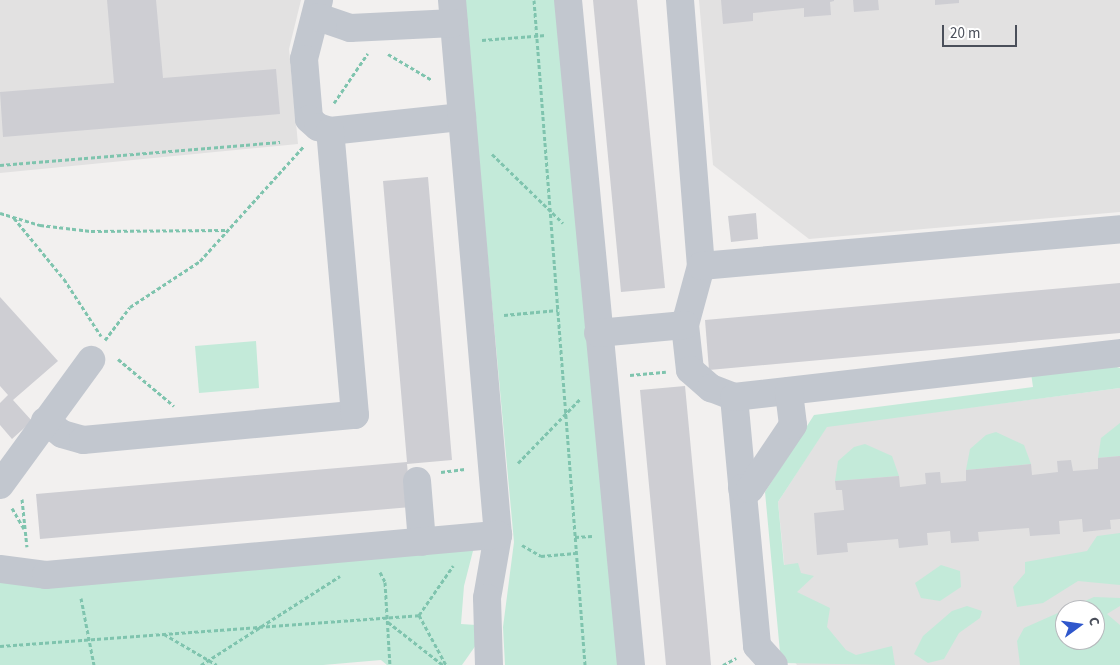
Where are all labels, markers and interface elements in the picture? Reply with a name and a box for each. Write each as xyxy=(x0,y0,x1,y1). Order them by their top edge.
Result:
scale bar xyxy=(945,15,1020,47)
text: 20 m xyxy=(950,23,980,44)
north arrow xyxy=(1055,600,1105,650)
text: С xyxy=(1083,615,1104,628)

